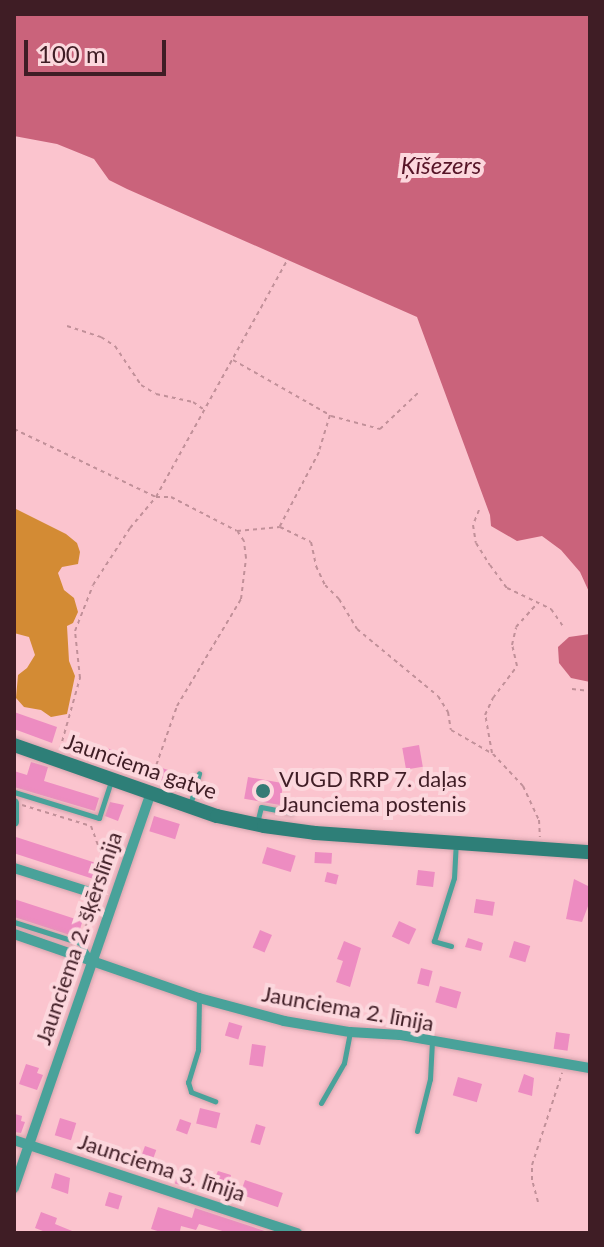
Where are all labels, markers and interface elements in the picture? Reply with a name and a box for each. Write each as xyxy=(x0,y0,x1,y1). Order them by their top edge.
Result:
scale bar xyxy=(28,24,170,74)
text: 100 m xyxy=(38,39,106,68)
water label: Ķīšezers xyxy=(401,151,481,179)
street label: Jaunciema gatve xyxy=(61,728,221,804)
place label: VUGD RRP 7. daļas Jaunciema postenis xyxy=(279,765,467,816)
marker: VUGD RRP 7. daļas Jaunciema postenis xyxy=(254,782,272,800)
street label: Jaunciema 2. šķērslīnija xyxy=(29,828,127,1048)
street label: Jaunciema 2. līnija xyxy=(260,980,436,1036)
street label: Jaunciema 3. līnija xyxy=(75,1128,249,1206)

